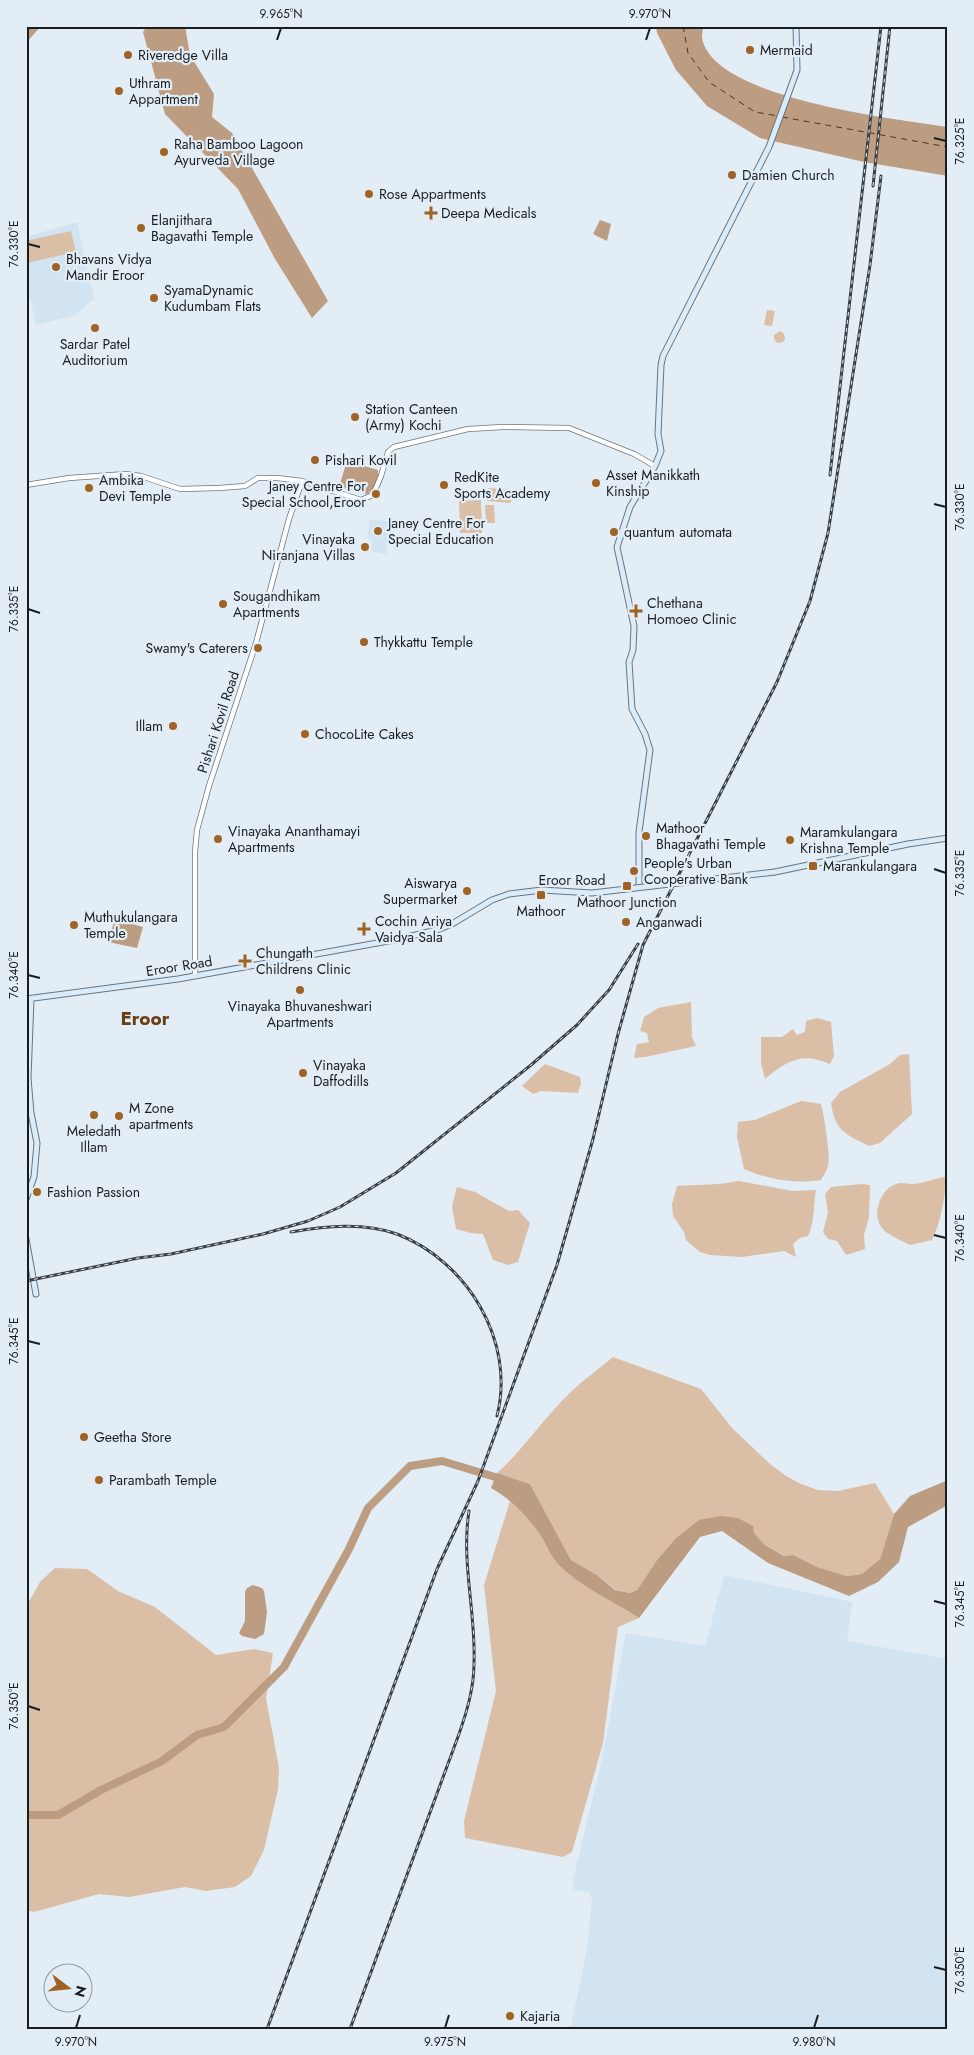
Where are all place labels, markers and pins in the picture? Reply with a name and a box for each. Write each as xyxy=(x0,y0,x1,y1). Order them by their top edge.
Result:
place label: Mermaid xyxy=(760,40,813,60)
marker: Mermaid xyxy=(744,44,756,56)
place label: Riveredge Villa xyxy=(138,45,228,65)
marker: Riveredge Villa xyxy=(122,49,134,61)
place label: Uthram Appartment xyxy=(129,73,199,109)
marker: Uthram Appartment xyxy=(113,85,125,97)
place label: Raha Bamboo Lagoon Ayurveda Village xyxy=(174,134,303,170)
marker: Raha Bamboo Lagoon Ayurveda Village xyxy=(158,146,170,158)
place label: Damien Church xyxy=(742,165,835,185)
marker: Damien Church xyxy=(726,169,738,181)
place label: Rose Appartments xyxy=(379,184,486,204)
marker: Rose Appartments xyxy=(363,188,375,200)
place label: Deepa Medicals xyxy=(441,203,537,223)
marker: Deepa Medicals xyxy=(425,207,437,219)
place label: Elanjithara Bagavathi Temple xyxy=(151,210,253,246)
marker: Elanjithara Bagavathi Temple xyxy=(135,222,147,234)
place label: Bhavans Vidya Mandir Eroor xyxy=(66,249,152,285)
marker: Bhavans Vidya Mandir Eroor xyxy=(50,261,62,273)
place label: SyamaDynamic Kudumbam Flats xyxy=(164,280,261,316)
marker: SyamaDynamic Kudumbam Flats xyxy=(148,292,160,304)
marker: Sardar Patel Auditorium xyxy=(89,322,101,334)
place label: Sardar Patel Auditorium xyxy=(60,334,130,370)
place label: Station Canteen (Army) Kochi xyxy=(365,399,458,435)
marker: Station Canteen (Army) Kochi xyxy=(349,411,361,423)
place label: Pishari Kovil xyxy=(325,450,397,470)
marker: Pishari Kovil xyxy=(309,454,321,466)
place label: Asset Manikkath Kinship xyxy=(606,465,700,501)
place label: RedKite Sports Academy xyxy=(454,467,551,503)
place label: Ambika Devi Temple xyxy=(99,470,171,506)
place label: Janey Centre For Special School,Eroor xyxy=(242,476,366,512)
marker: Asset Manikkath Kinship xyxy=(590,477,602,489)
marker: RedKite Sports Academy xyxy=(438,479,450,491)
marker: Ambika Devi Temple xyxy=(83,482,95,494)
marker: Janey Centre For Special School,Eroor xyxy=(370,488,382,500)
place label: Janey Centre For Special Education xyxy=(386,513,494,549)
place label: quantum automata xyxy=(624,522,732,542)
marker: Janey Centre For Special Education xyxy=(372,525,384,537)
marker: quantum automata xyxy=(608,526,620,538)
place label: Vinayaka Niranjana Villas xyxy=(261,529,355,565)
marker: Vinayaka Niranjana Villas xyxy=(359,541,371,553)
place label: Sougandhikam Apartments xyxy=(233,586,321,622)
place label: Chethana Homoeo Clinic xyxy=(647,593,736,629)
marker: Sougandhikam Apartments xyxy=(217,598,229,610)
marker: Chethana Homoeo Clinic xyxy=(629,604,643,618)
place label: Thykkattu Temple xyxy=(374,632,473,652)
marker: Thykkattu Temple xyxy=(358,636,370,648)
place label: Swamy's Caterers xyxy=(145,638,248,658)
marker: Swamy's Caterers xyxy=(252,642,264,654)
place label: Illam xyxy=(135,716,163,736)
marker: Illam xyxy=(167,720,179,732)
place label: ChocoLite Cakes xyxy=(315,724,414,744)
marker: ChocoLite Cakes xyxy=(299,728,311,740)
place label: Mathoor Bhagavathi Temple xyxy=(656,818,766,854)
place label: Vinayaka Ananthamayi Apartments xyxy=(228,821,360,857)
place label: Maramkulangara Krishna Temple xyxy=(800,822,897,858)
marker: Mathoor Bhagavathi Temple xyxy=(640,830,652,842)
marker: Vinayaka Ananthamayi Apartments xyxy=(212,833,224,845)
marker: Maramkulangara Krishna Temple xyxy=(784,834,796,846)
place label: People's Urban Cooperative Bank xyxy=(644,853,749,889)
place label: Marankulangara xyxy=(823,856,917,876)
marker: Marankulangara xyxy=(807,860,819,872)
marker: People's Urban Cooperative Bank xyxy=(628,865,640,877)
place label: Aiswarya Supermarket xyxy=(383,873,458,909)
marker: Mathoor Junction xyxy=(621,880,633,892)
marker: Aiswarya Supermarket xyxy=(461,885,473,897)
marker: Mathoor xyxy=(535,889,547,901)
place label: Mathoor Junction xyxy=(577,892,677,912)
place label: Mathoor xyxy=(517,901,566,921)
place label: Muthukulangara Temple xyxy=(84,907,178,943)
place label: Cochin Ariya Vaidya Sala xyxy=(375,911,452,947)
place label: Anganwadi xyxy=(636,912,702,932)
marker: Anganwadi xyxy=(620,916,632,928)
marker: Muthukulangara Temple xyxy=(68,919,80,931)
marker: Cochin Ariya Vaidya Sala xyxy=(357,922,371,936)
place label: Chungath Childrens Clinic xyxy=(256,943,351,979)
marker: Chungath Childrens Clinic xyxy=(238,954,252,968)
marker: Vinayaka Bhuvaneshwari Apartments xyxy=(294,984,306,996)
place label: Vinayaka Bhuvaneshwari Apartments xyxy=(228,996,372,1032)
place label: Vinayaka Daffodills xyxy=(313,1055,369,1091)
marker: Vinayaka Daffodills xyxy=(297,1067,309,1079)
place label: M Zone apartments xyxy=(129,1098,193,1134)
marker: Meledath Illam xyxy=(88,1109,100,1121)
marker: M Zone apartments xyxy=(113,1110,125,1122)
place label: Meledath Illam xyxy=(67,1121,121,1157)
place label: Fashion Passion xyxy=(47,1182,140,1202)
marker: Fashion Passion xyxy=(31,1186,43,1198)
place label: Geetha Store xyxy=(94,1427,171,1447)
marker: Geetha Store xyxy=(78,1431,90,1443)
place label: Parambath Temple xyxy=(109,1470,217,1490)
marker: Parambath Temple xyxy=(93,1474,105,1486)
place label: Kajaria xyxy=(520,2006,560,2026)
marker: Kajaria xyxy=(504,2010,516,2022)

